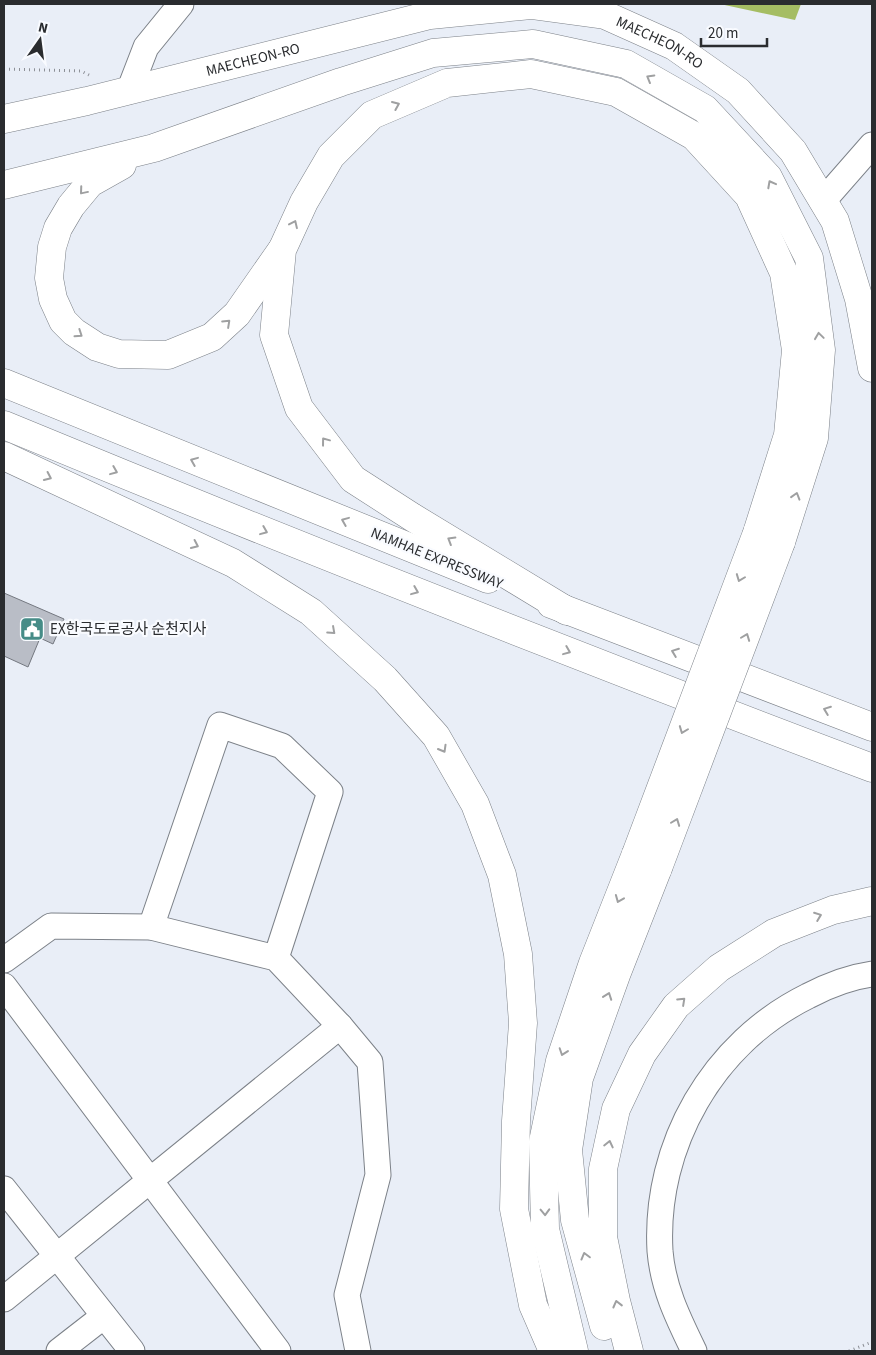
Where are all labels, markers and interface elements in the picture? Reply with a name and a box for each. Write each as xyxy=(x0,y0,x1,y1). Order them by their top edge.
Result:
street label: MAECHEON-RO xyxy=(613,11,707,74)
north arrow xyxy=(15,15,65,65)
scale bar xyxy=(701,15,767,47)
text: N xyxy=(36,18,50,39)
text: 20 m xyxy=(708,23,738,44)
street label: MAECHEON-RO xyxy=(204,38,302,82)
one-way arrow xyxy=(647,75,656,85)
one-way arrow xyxy=(391,100,400,111)
one-way arrow xyxy=(767,180,777,189)
one-way arrow xyxy=(80,185,89,194)
one-way arrow xyxy=(287,220,298,229)
one-way arrow xyxy=(222,320,231,329)
one-way arrow xyxy=(73,328,82,337)
one-way arrow xyxy=(815,332,825,341)
one-way arrow xyxy=(322,438,330,447)
one-way arrow xyxy=(190,456,199,467)
one-way arrow xyxy=(109,464,118,475)
one-way arrow xyxy=(43,471,52,481)
one-way arrow xyxy=(790,492,800,500)
one-way arrow xyxy=(341,517,350,528)
street label: NAMHAE EXPRESSWAY xyxy=(368,522,507,595)
one-way arrow xyxy=(259,525,268,536)
one-way arrow xyxy=(447,537,456,547)
one-way arrow xyxy=(190,539,199,549)
one-way arrow xyxy=(736,573,746,582)
one-way arrow xyxy=(411,585,419,595)
public building icon: EX한국도로공사 순천지사 xyxy=(19,616,45,642)
place label: EX한국도로공사 순천지사 xyxy=(50,619,207,640)
one-way arrow xyxy=(327,625,336,634)
one-way arrow xyxy=(740,634,750,642)
one-way arrow xyxy=(562,645,570,655)
one-way arrow xyxy=(671,647,680,658)
one-way arrow xyxy=(823,705,832,716)
one-way arrow xyxy=(679,725,689,734)
one-way arrow xyxy=(437,744,447,753)
one-way arrow xyxy=(670,818,680,827)
one-way arrow xyxy=(614,894,625,903)
one-way arrow xyxy=(814,912,822,922)
one-way arrow xyxy=(603,992,613,1001)
one-way arrow xyxy=(676,998,685,1007)
one-way arrow xyxy=(558,1047,568,1056)
one-way arrow xyxy=(603,1139,613,1148)
one-way arrow xyxy=(540,1208,550,1216)
one-way arrow xyxy=(580,1251,591,1260)
one-way arrow xyxy=(612,1300,623,1309)

